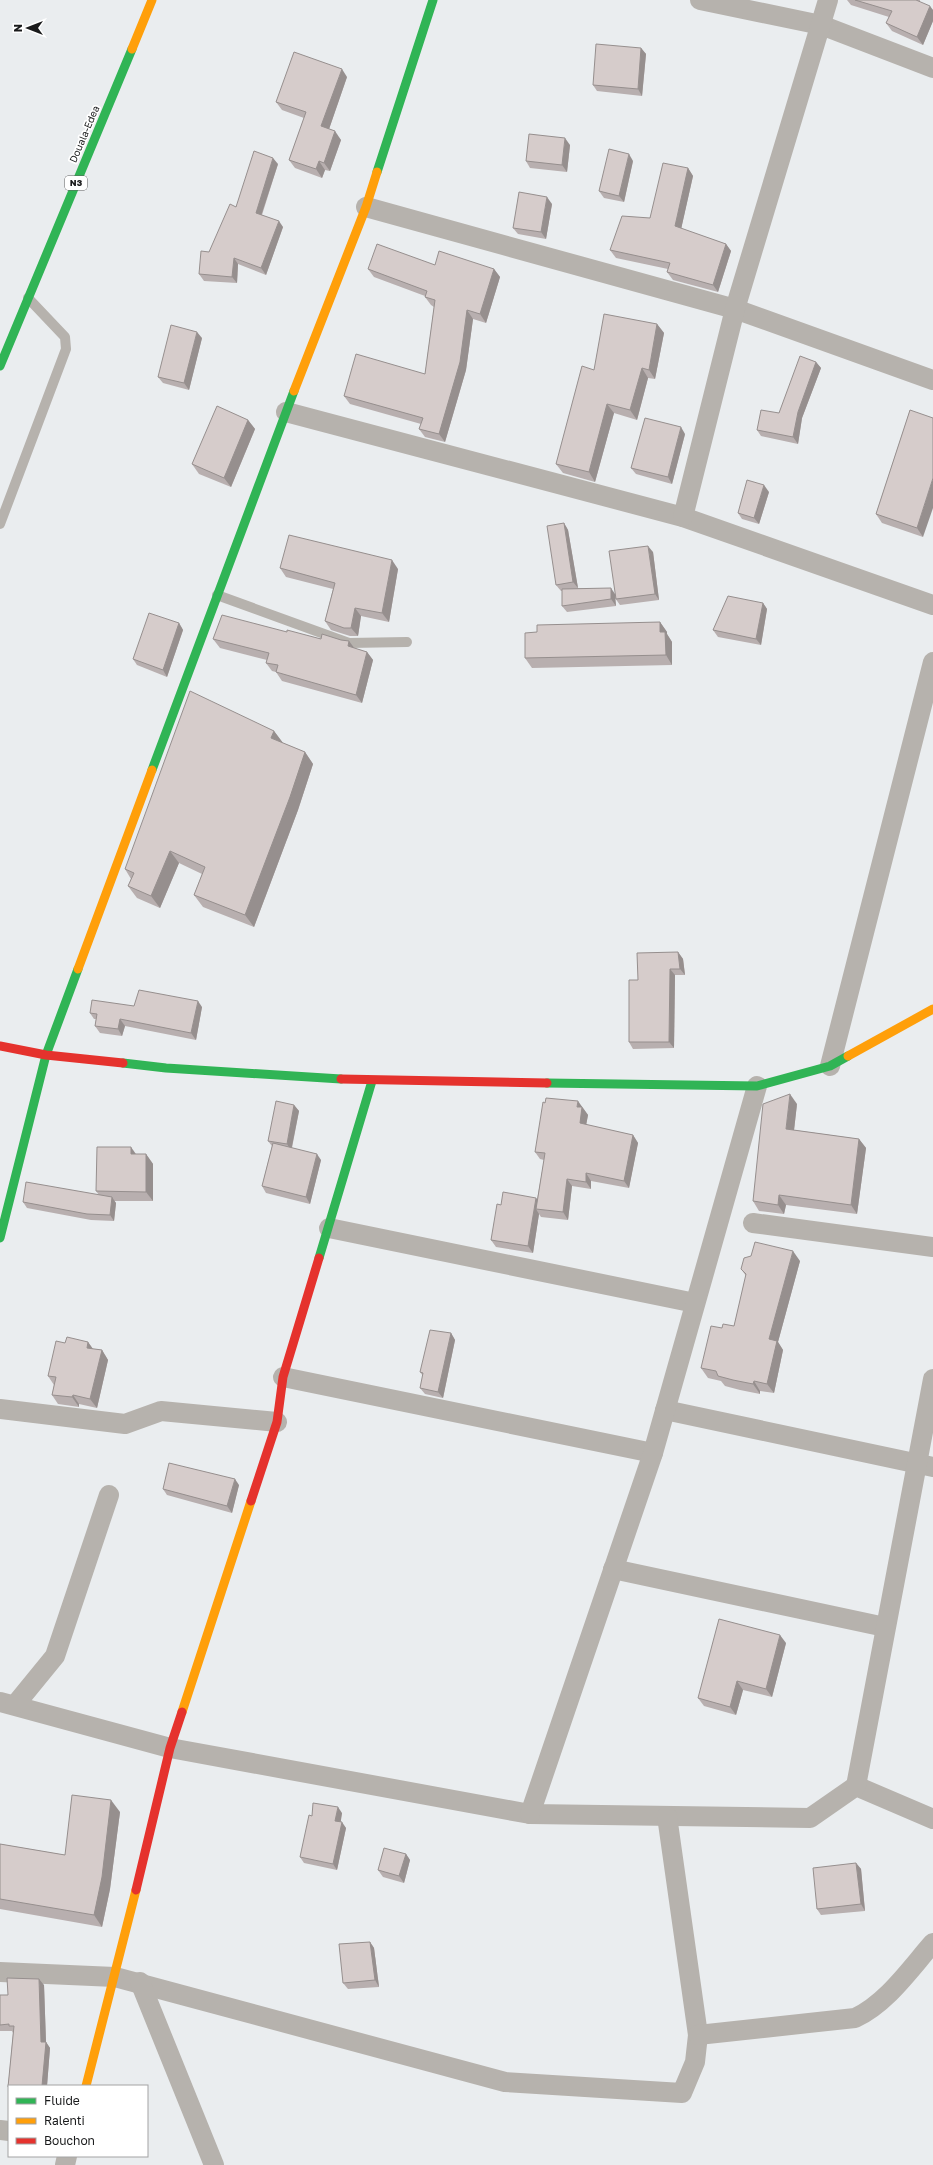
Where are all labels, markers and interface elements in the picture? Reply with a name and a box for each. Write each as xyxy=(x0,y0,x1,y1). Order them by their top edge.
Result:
north arrow xyxy=(8,8,48,48)
text: N xyxy=(11,24,24,32)
street label: Douala-Edea xyxy=(67,104,101,164)
road number: N3 xyxy=(65,176,87,190)
legend xyxy=(8,2085,148,2157)
text: Fluide xyxy=(44,2093,80,2108)
text: Ralenti xyxy=(44,2113,85,2128)
text: Bouchon xyxy=(44,2133,95,2148)

